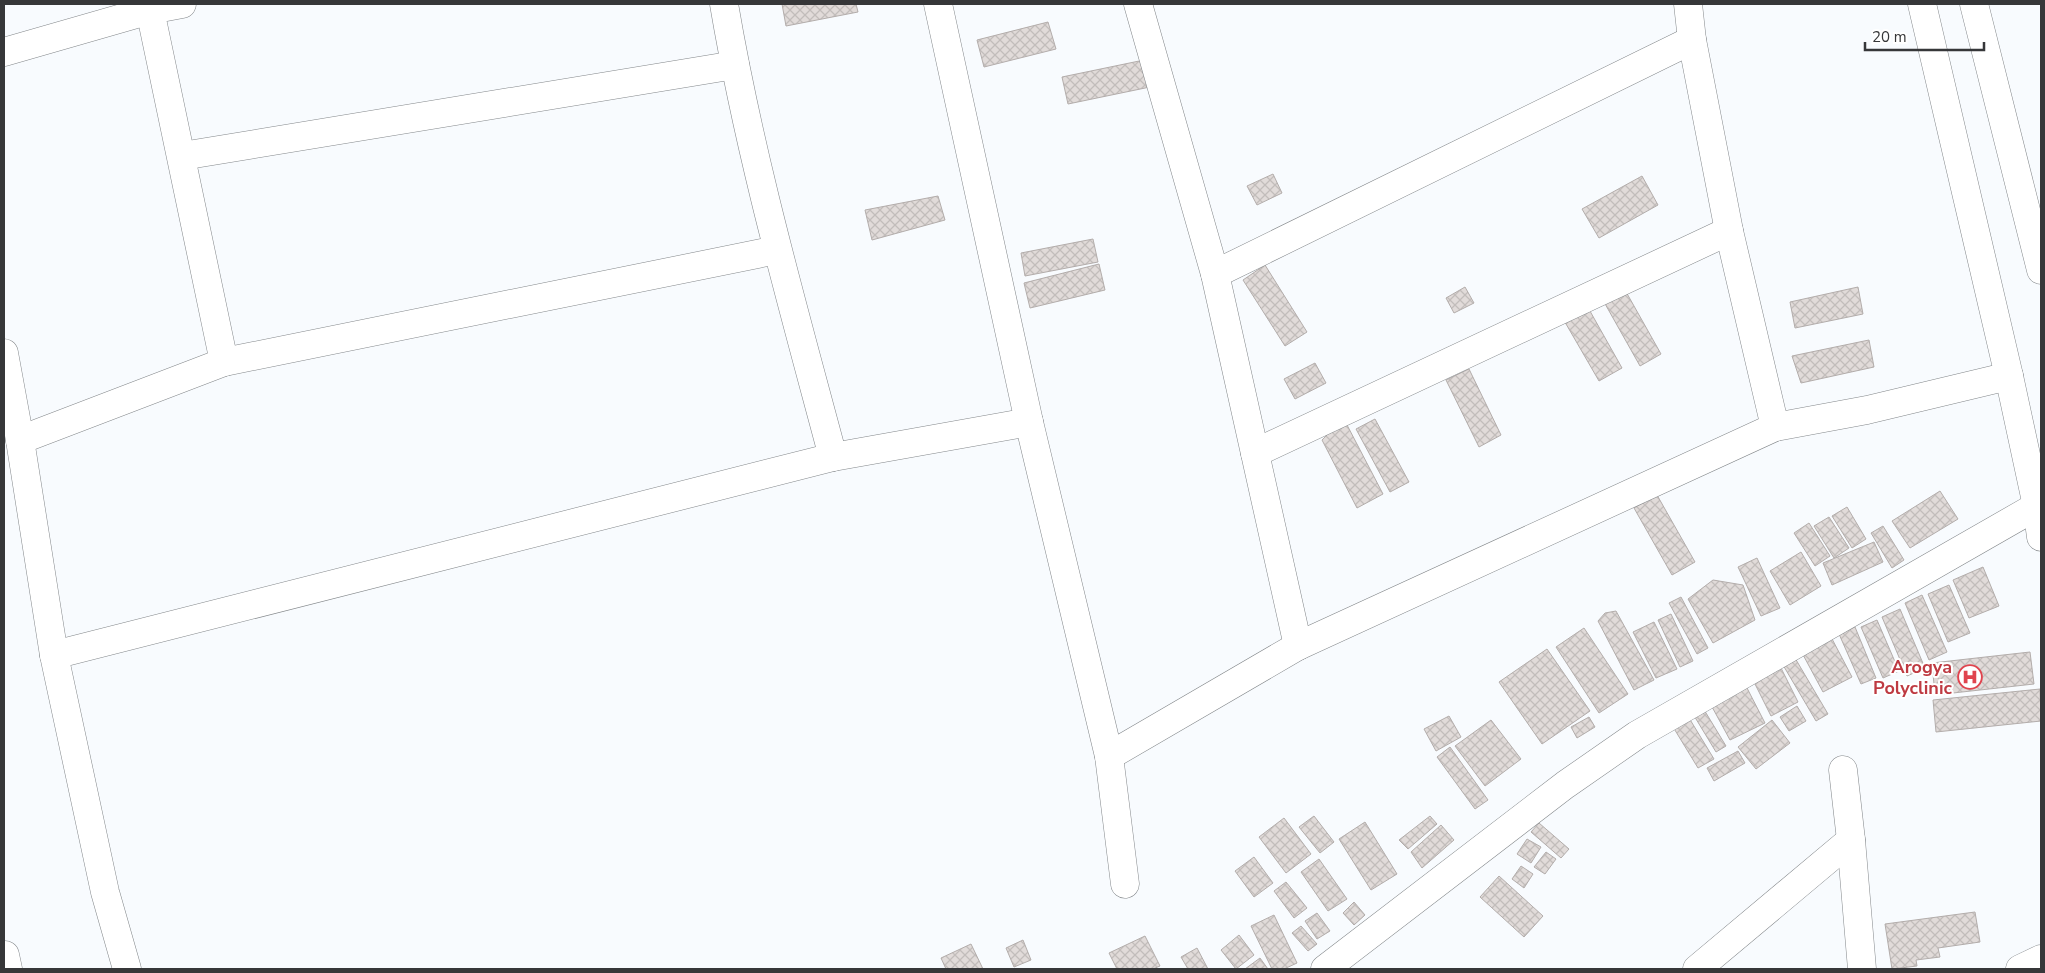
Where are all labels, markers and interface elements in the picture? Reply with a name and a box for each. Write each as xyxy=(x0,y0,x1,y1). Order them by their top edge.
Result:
scale bar xyxy=(1865,20,1984,52)
text: 20 m xyxy=(1872,27,1907,47)
place label: Arogya Polyclinic xyxy=(1873,655,1952,700)
hospital icon: Arogya Polyclinic xyxy=(1957,664,1983,690)

